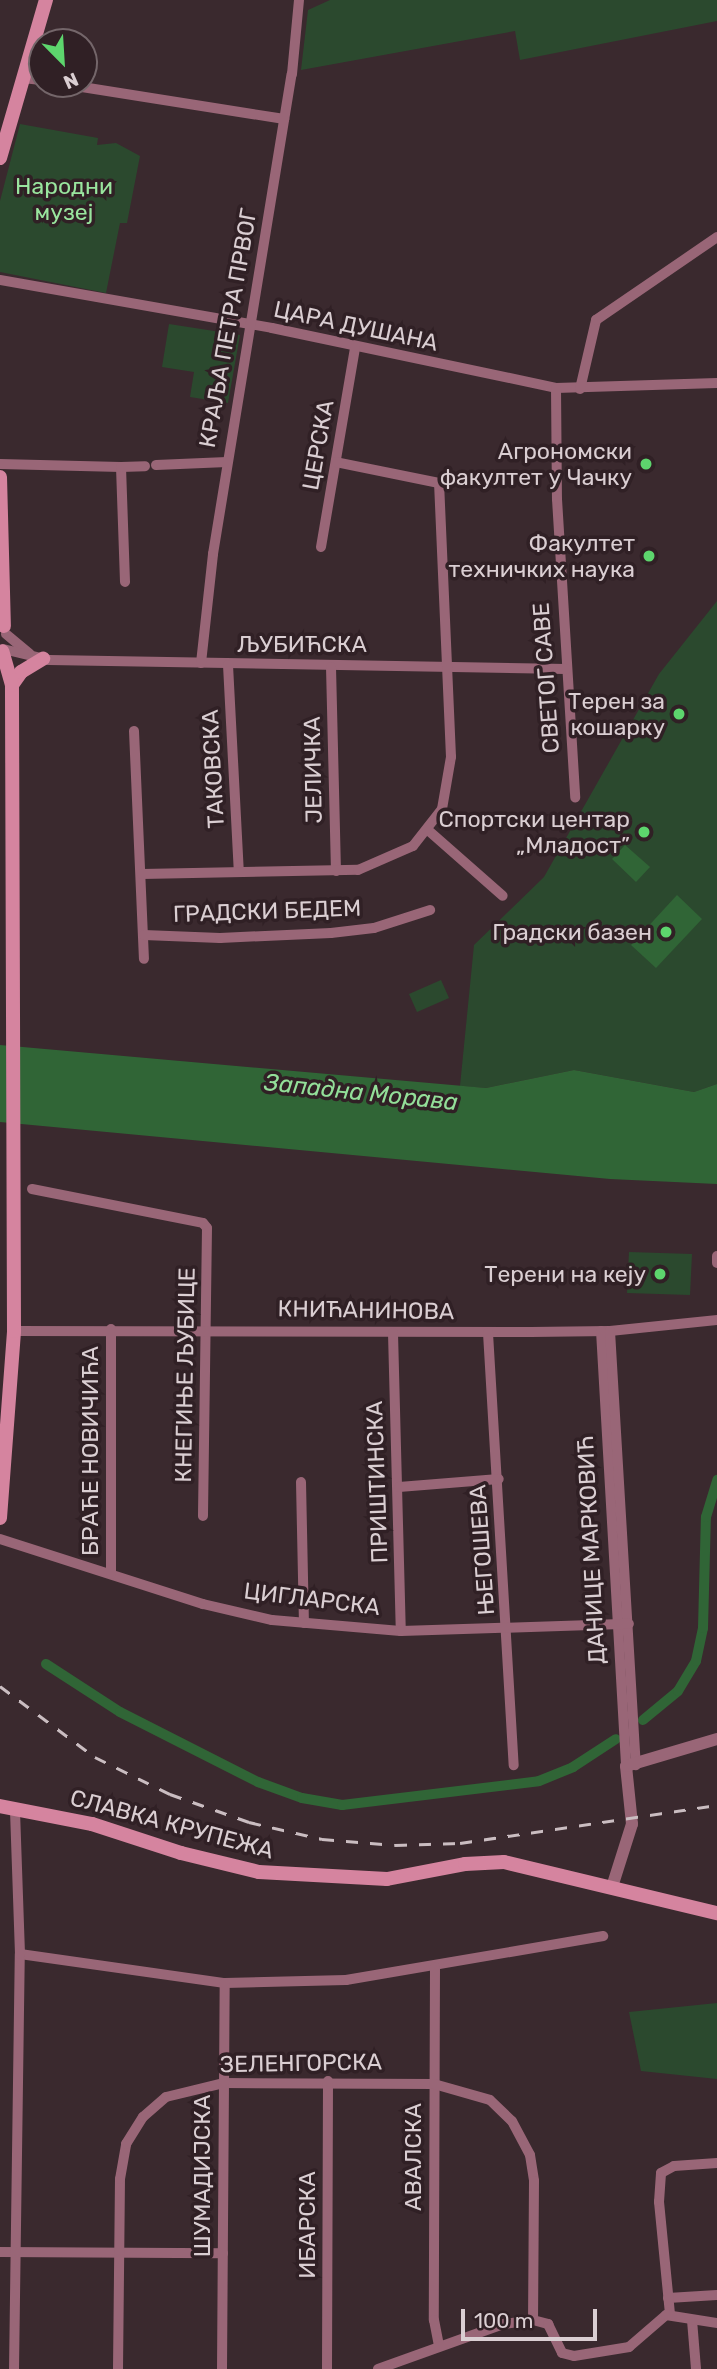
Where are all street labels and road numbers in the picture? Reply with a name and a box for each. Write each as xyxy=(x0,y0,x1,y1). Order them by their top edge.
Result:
street label: КРАЉА ПЕТРА ПРВОГ xyxy=(193,206,263,450)
street label: ЦАРА ДУШАНА xyxy=(271,295,441,357)
street label: ЦЕРСКА xyxy=(297,398,339,492)
street label: СВЕТОГ САВЕ xyxy=(527,602,565,754)
street label: ЉУБИЋСКА xyxy=(237,630,367,658)
street label: ТАКОВСКА xyxy=(196,709,230,829)
street label: ЈЕЛИЧКА xyxy=(298,716,328,824)
street label: ГРАДСКИ БЕДЕМ xyxy=(172,894,362,928)
street label: КНЕГИЊЕ ЉУБИЦЕ xyxy=(169,1267,201,1483)
street label: КНИЋАНИНОВА xyxy=(277,1295,455,1325)
street label: БРАЋЕ НОВИЧИЋА xyxy=(76,1346,104,1556)
street label: ПРИШТИНСКА xyxy=(360,1400,394,1564)
street label: ДАНИЦЕ МАРКОВИЋ xyxy=(571,1435,611,1665)
street label: ЊЕГОШЕВА xyxy=(464,1484,500,1616)
street label: ЦИГЛАРСКА xyxy=(242,1577,382,1621)
street label: СЛАВКА КРУПЕЖА xyxy=(67,1784,277,1864)
street label: ЗЕЛЕНГОРСКА xyxy=(220,2048,382,2078)
street label: ШУМАДИЈСКА xyxy=(188,2095,216,2257)
street label: АВАЛСКА xyxy=(399,2103,427,2211)
street label: ИБАРСКА xyxy=(293,2171,321,2279)

